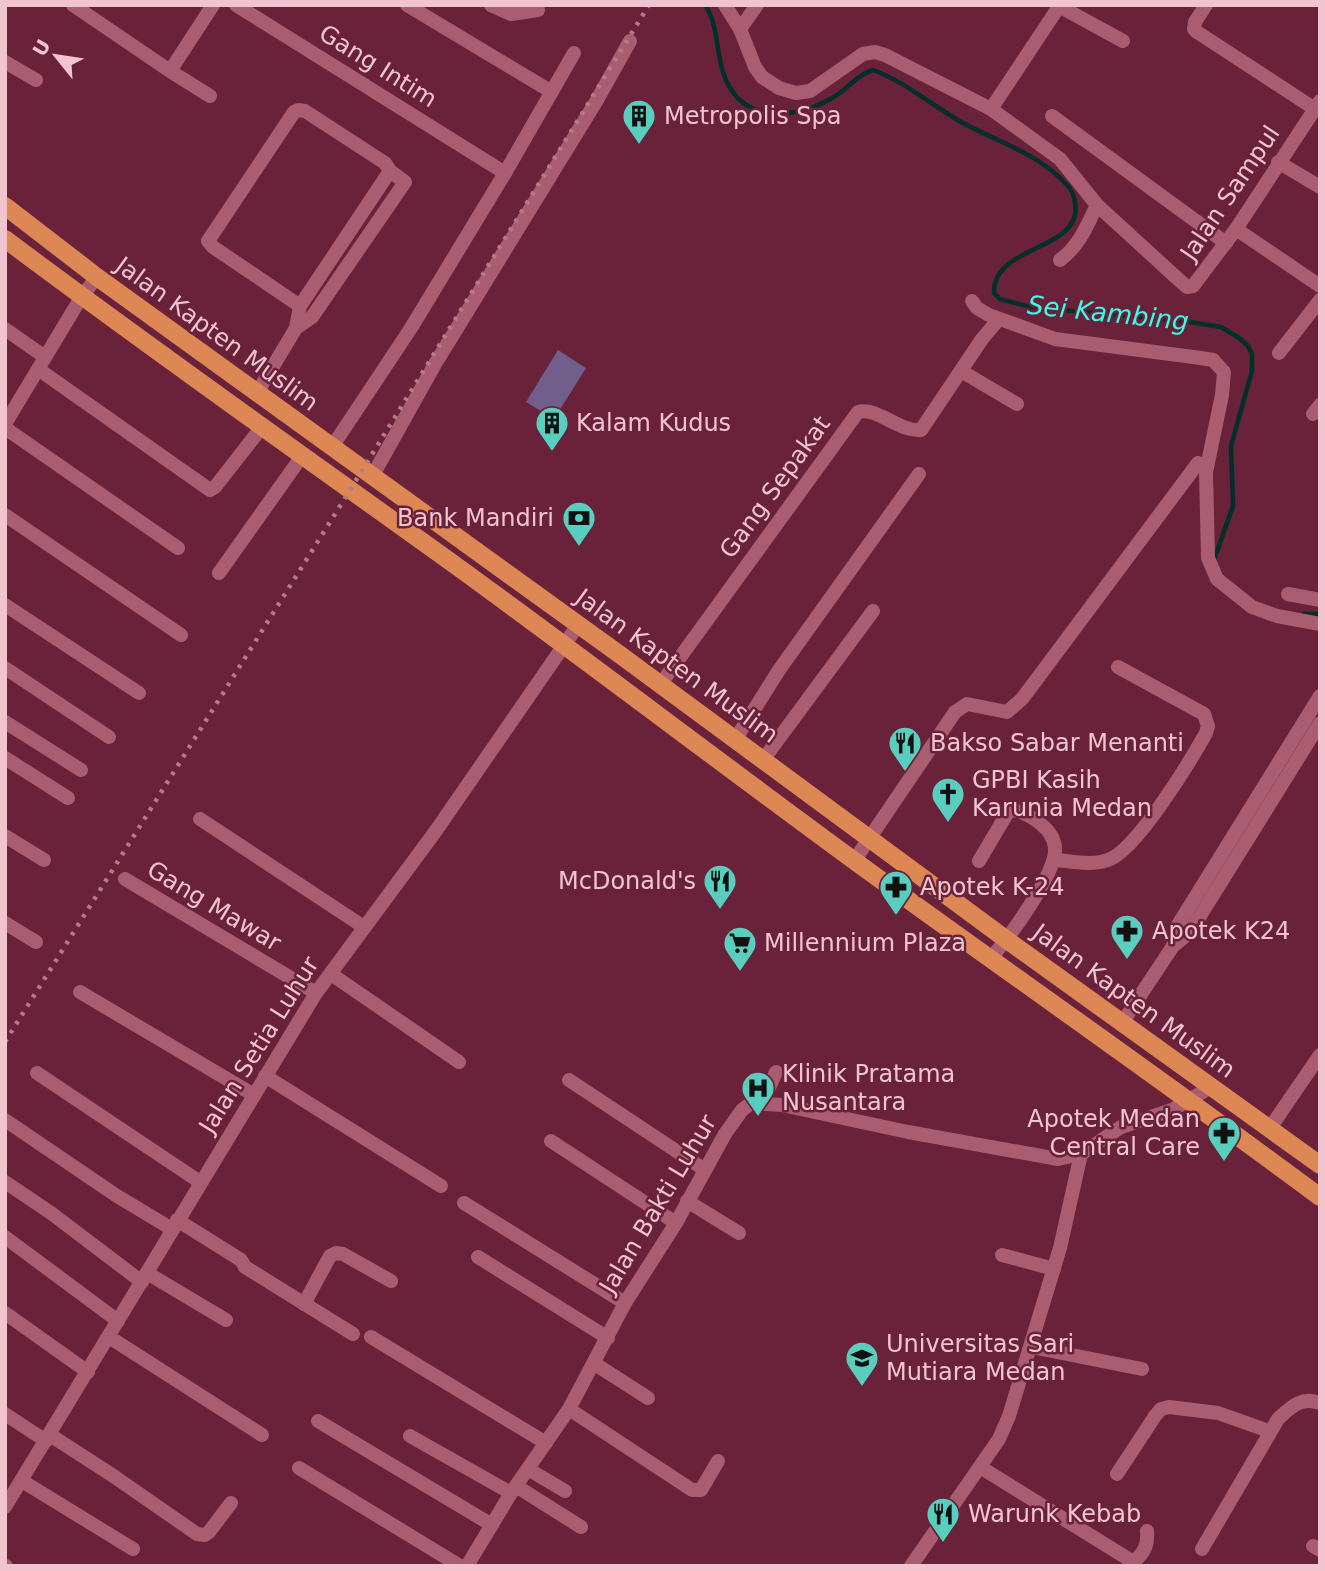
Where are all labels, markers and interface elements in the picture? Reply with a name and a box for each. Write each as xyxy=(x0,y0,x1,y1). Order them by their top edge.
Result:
street label: Gang Intim xyxy=(314,19,442,113)
north arrow xyxy=(21,21,91,91)
text: U xyxy=(28,35,55,60)
building icon: Metropolis Spa xyxy=(620,97,658,146)
place label: Metropolis Spa xyxy=(664,102,841,130)
street label: Jalan Sampul xyxy=(1174,120,1285,267)
street label: Jalan Kapten Muslim xyxy=(109,250,324,417)
water label: Sei Kambing xyxy=(1026,290,1190,336)
building icon: Kalam Kudus xyxy=(533,404,571,453)
place label: Kalam Kudus xyxy=(576,409,731,437)
street label: Gang Sepakat xyxy=(714,410,836,564)
bank icon: Bank Mandiri xyxy=(560,499,598,548)
place label: Bank Mandiri xyxy=(397,504,554,532)
street label: Jalan Kapten Muslim xyxy=(569,582,784,749)
restaurant icon: Bakso Sabar Menanti xyxy=(886,724,924,773)
place label: Bakso Sabar Menanti xyxy=(930,729,1184,757)
place label: GPBI Kasih Karunia Medan xyxy=(972,766,1152,822)
church icon: GPBI Kasih Karunia Medan xyxy=(929,775,967,824)
street label: Gang Mawar xyxy=(142,855,286,957)
restaurant icon: McDonald's xyxy=(701,862,739,911)
place label: McDonald's xyxy=(558,867,696,895)
pharmacy icon: Apotek K-24 xyxy=(877,868,915,917)
place label: Apotek K-24 xyxy=(920,873,1064,901)
pharmacy icon: Apotek K24 xyxy=(1108,912,1146,961)
street label: Jalan Kapten Muslim xyxy=(1026,917,1241,1084)
place label: Apotek K24 xyxy=(1152,917,1290,945)
supermarket icon: Millennium Plaza xyxy=(721,924,759,973)
place label: Millennium Plaza xyxy=(764,929,966,957)
street label: Jalan Setia Luhur xyxy=(192,951,325,1140)
place label: Klinik Pratama Nusantara xyxy=(782,1060,955,1116)
hospital icon: Klinik Pratama Nusantara xyxy=(739,1069,777,1118)
place label: Apotek Medan Central Care xyxy=(1027,1105,1200,1161)
street label: Jalan Bakti Luhur xyxy=(593,1110,722,1300)
pharmacy icon: Apotek Medan Central Care xyxy=(1205,1114,1243,1163)
place label: Universitas Sari Mutiara Medan xyxy=(886,1330,1074,1386)
school or university icon: Universitas Sari Mutiara Medan xyxy=(843,1339,881,1388)
restaurant icon: Warunk Kebab xyxy=(924,1495,962,1544)
place label: Warunk Kebab xyxy=(968,1500,1141,1528)

